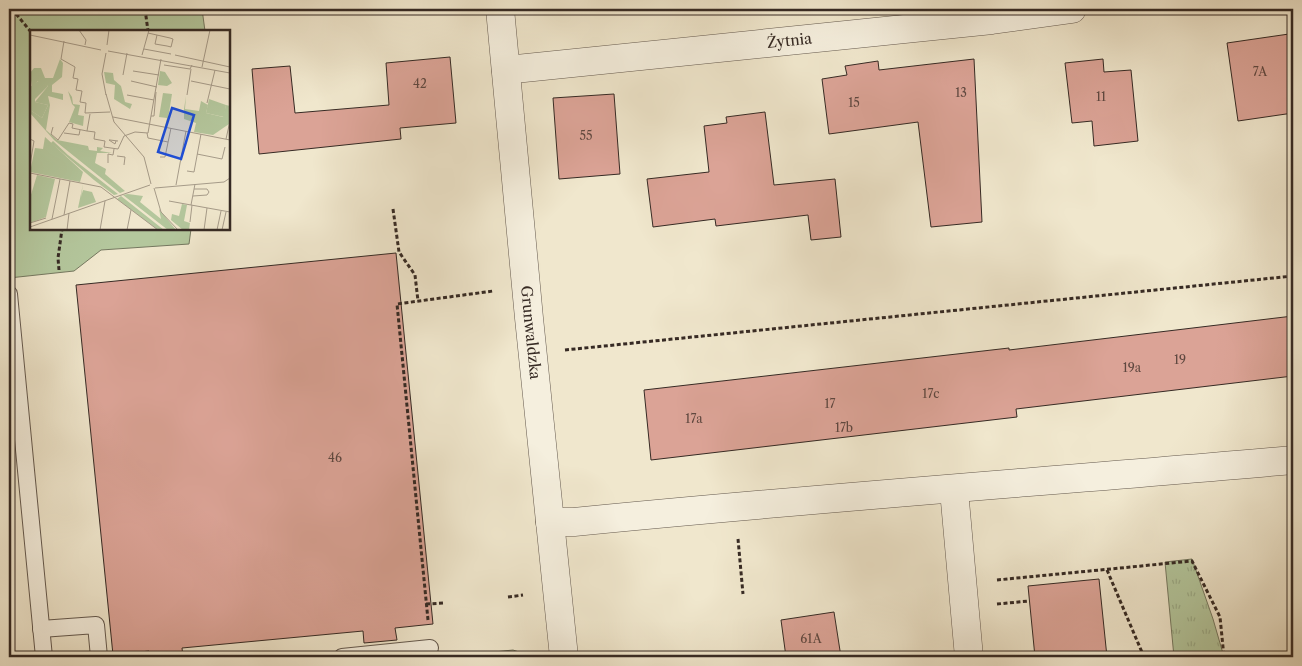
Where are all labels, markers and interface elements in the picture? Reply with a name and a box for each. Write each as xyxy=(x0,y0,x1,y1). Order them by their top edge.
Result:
street label: Żytnia xyxy=(766,29,813,52)
inset map xyxy=(30,30,230,230)
house number: 7A xyxy=(1253,64,1268,79)
house number: 42 xyxy=(413,76,427,91)
house number: 13 xyxy=(955,85,967,100)
house number: 11 xyxy=(1096,89,1106,104)
house number: 15 xyxy=(848,95,860,110)
house number: 55 xyxy=(579,128,593,143)
street label: Grunwaldzka xyxy=(517,285,545,380)
house number: 19 xyxy=(1174,352,1186,367)
house number: 19a xyxy=(1123,360,1142,375)
house number: 17c xyxy=(922,386,940,401)
house number: 17 xyxy=(825,396,836,411)
house number: 17a xyxy=(685,411,703,426)
house number: 17b xyxy=(835,420,853,435)
house number: 46 xyxy=(328,450,342,465)
house number: 61A xyxy=(800,631,823,646)

